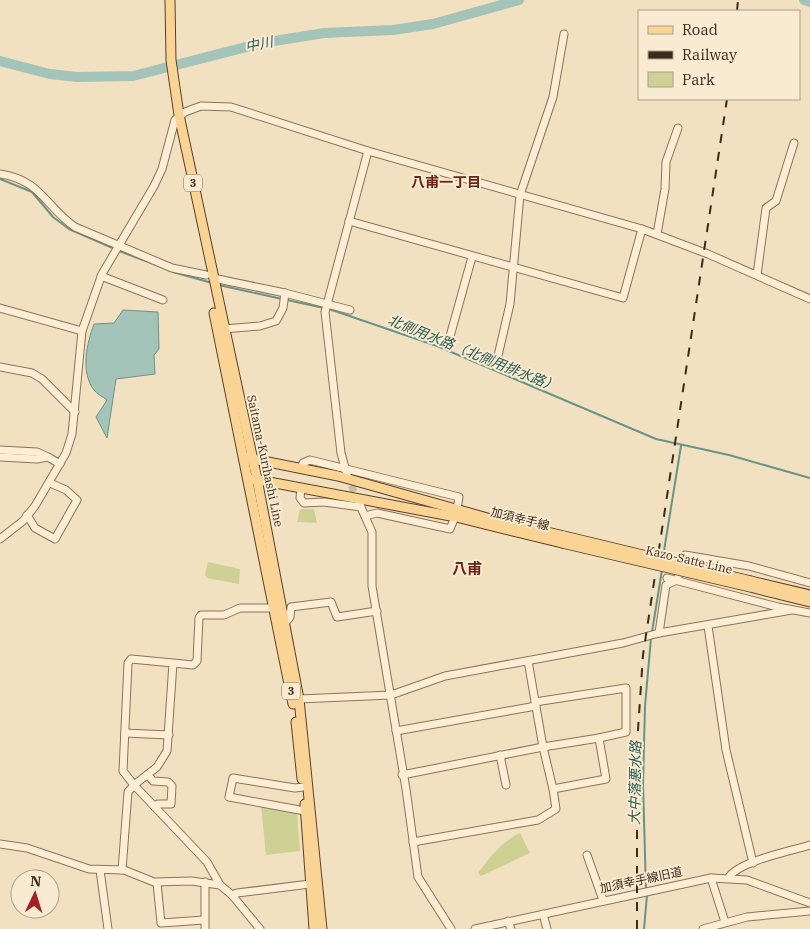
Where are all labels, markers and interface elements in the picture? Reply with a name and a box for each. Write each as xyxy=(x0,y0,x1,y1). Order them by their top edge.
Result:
legend xyxy=(638,10,800,100)
text: Road xyxy=(682,20,718,39)
water label: 中川 xyxy=(243,32,277,56)
text: Railway xyxy=(682,45,737,64)
text: Park xyxy=(682,70,715,89)
district label: 八甫一丁目 xyxy=(411,173,481,191)
road number: 3 xyxy=(184,174,202,192)
water label: 北側用水路（北側用排水路） xyxy=(385,311,561,395)
street label: Saitama-Kurihashi Line xyxy=(244,394,287,528)
street label: 加須幸手線 xyxy=(489,504,551,533)
street label: Kazo-Satte Line xyxy=(644,542,734,577)
district label: 八甫 xyxy=(452,559,482,578)
road number: 3 xyxy=(282,682,300,699)
water label: 大中落悪水路 xyxy=(625,740,645,825)
street label: 加須幸手線旧道 xyxy=(598,863,684,896)
north arrow xyxy=(10,869,60,919)
text: N xyxy=(30,872,42,890)

